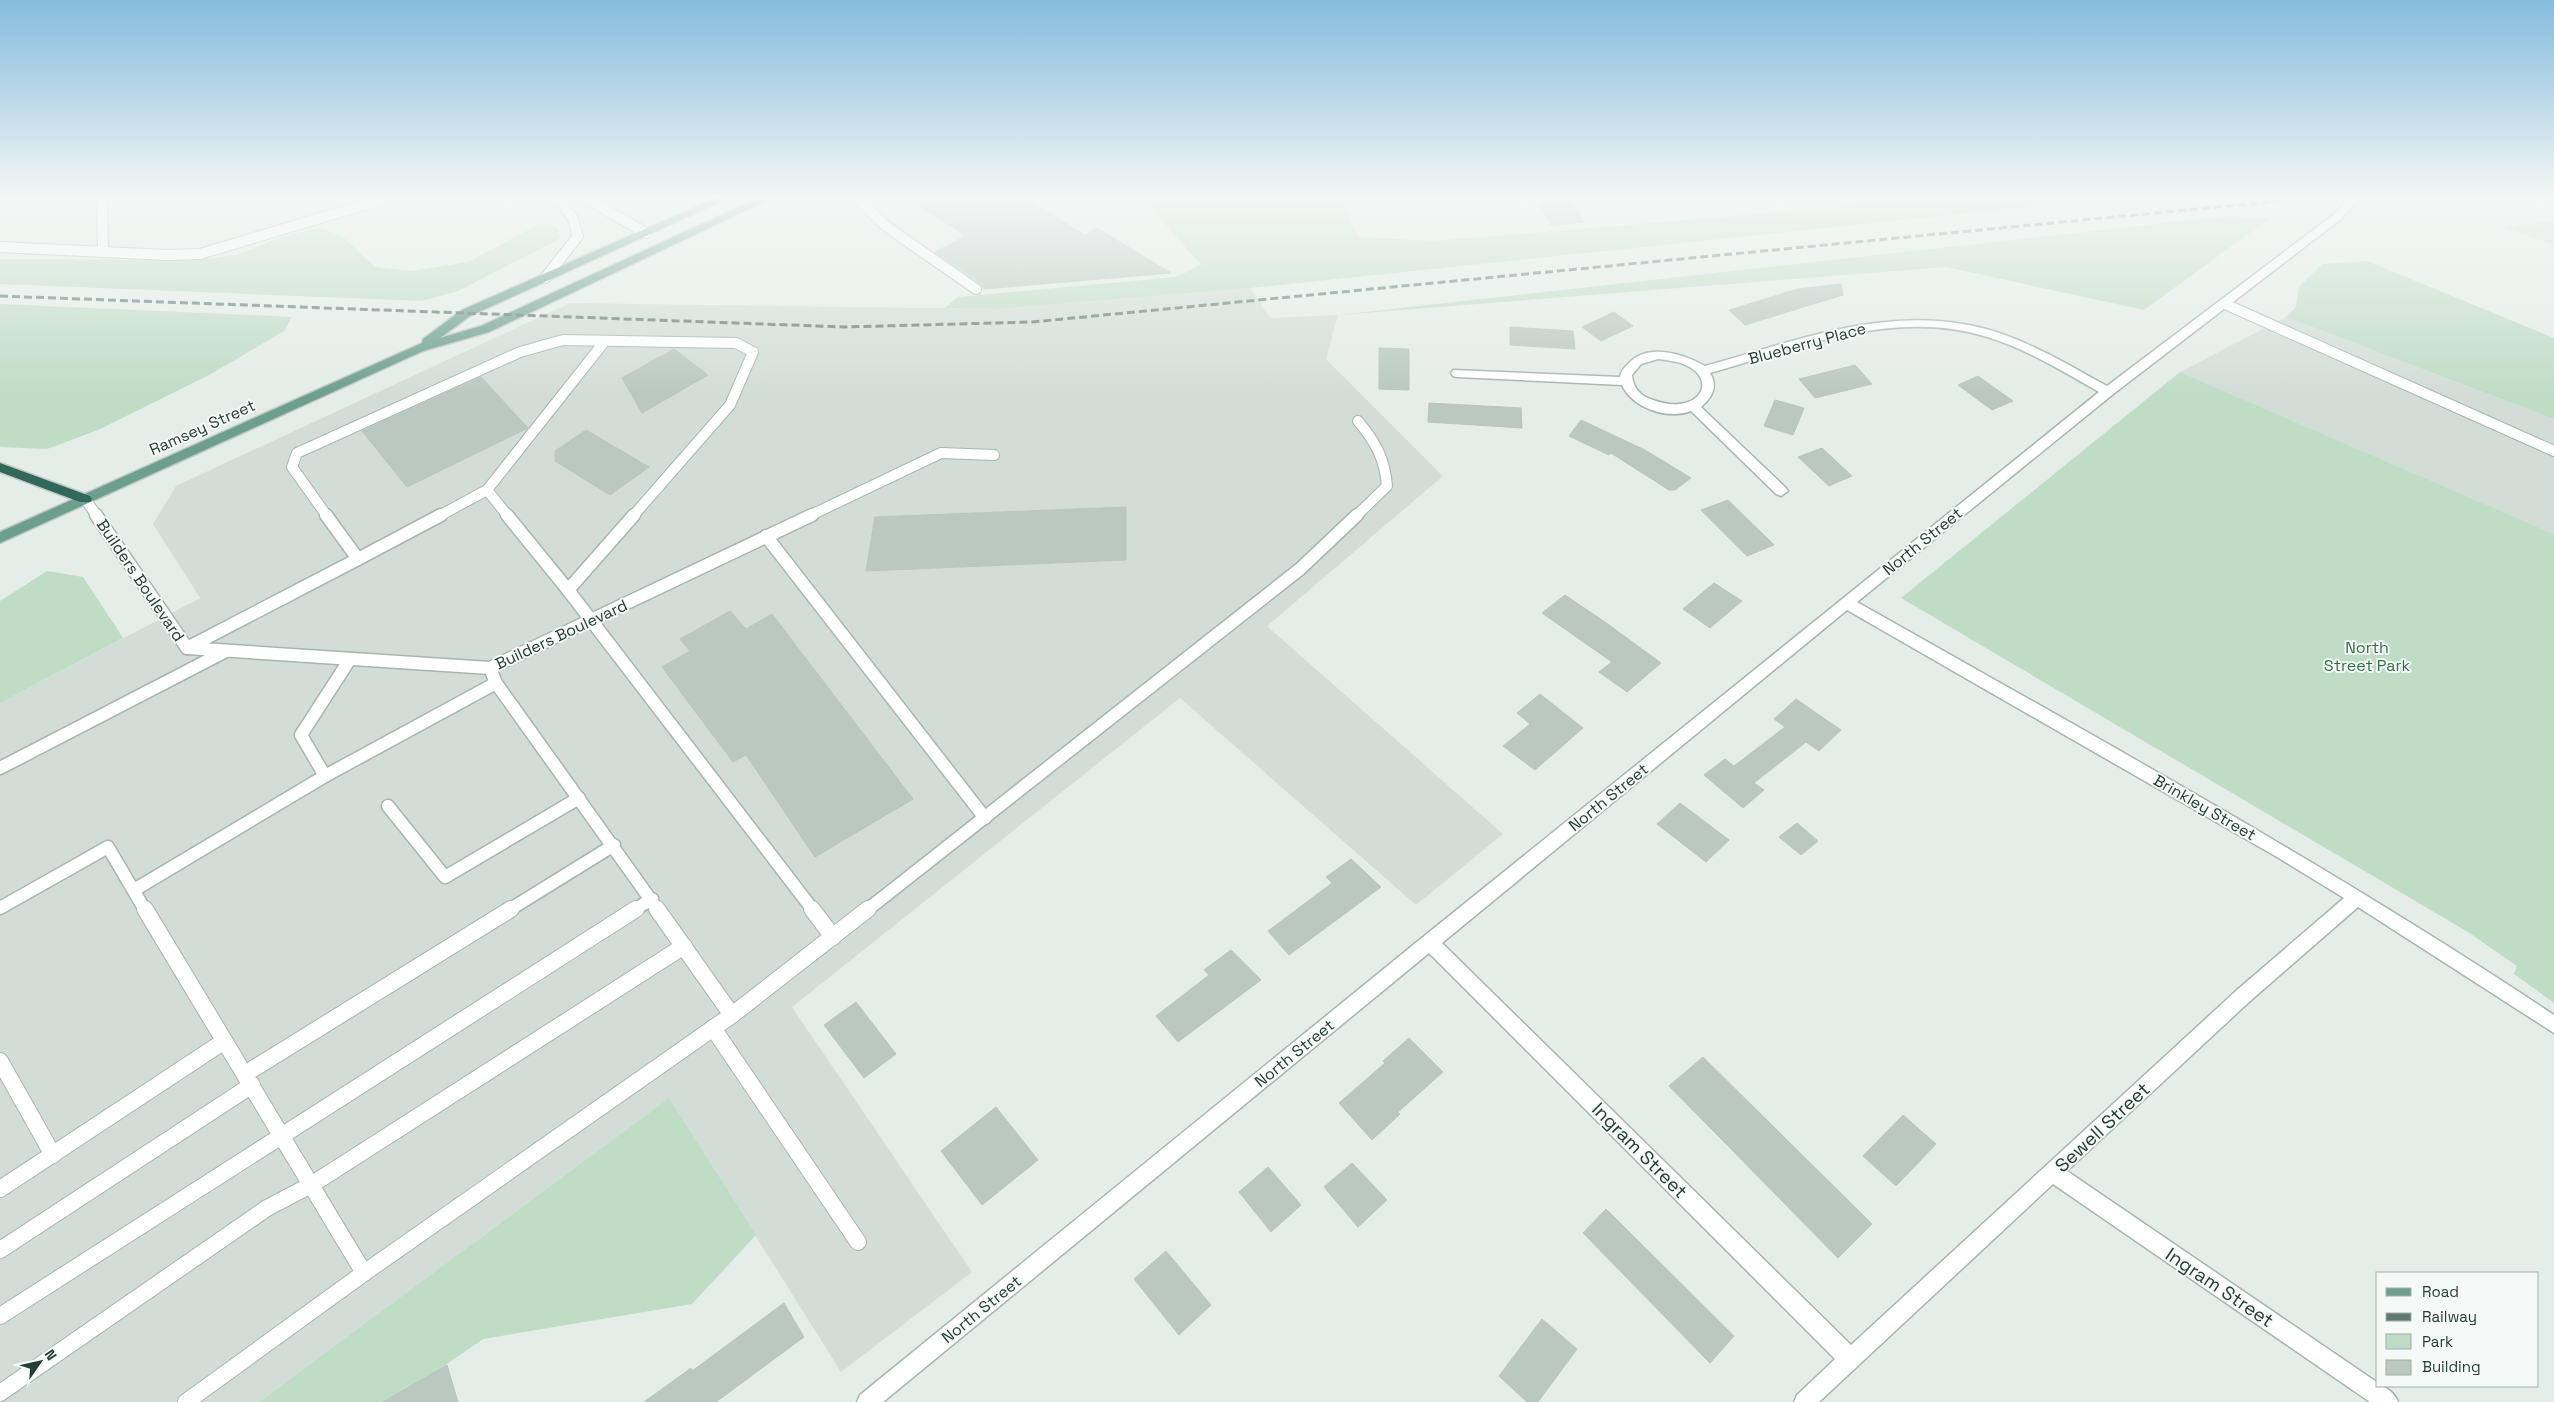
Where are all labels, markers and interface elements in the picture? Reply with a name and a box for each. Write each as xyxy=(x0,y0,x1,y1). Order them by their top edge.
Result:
street label: Blueberry Place xyxy=(1746,318,1868,369)
street label: Ramsey Street xyxy=(146,395,258,460)
street label: North Street xyxy=(1878,503,1967,580)
street label: Builders Boulevard xyxy=(92,515,189,646)
street label: Builders Boulevard xyxy=(492,595,631,674)
park label: North Street Park xyxy=(2324,637,2411,676)
street label: North Street xyxy=(1564,759,1653,836)
street label: Brinkley Street xyxy=(2150,770,2260,845)
street label: North Street xyxy=(1250,1015,1339,1092)
street label: Sewell Street xyxy=(2049,1077,2155,1178)
street label: Ingram Street xyxy=(1586,1097,1693,1204)
street label: Ingram Street xyxy=(2161,1242,2279,1333)
street label: North Street xyxy=(937,1271,1026,1348)
legend xyxy=(2376,1272,2539,1387)
text: Road xyxy=(2422,1282,2459,1301)
text: Railway xyxy=(2422,1307,2477,1326)
text: Park xyxy=(2422,1332,2453,1351)
north arrow xyxy=(15,1337,65,1387)
text: N xyxy=(41,1346,61,1364)
text: Building xyxy=(2422,1357,2481,1376)

